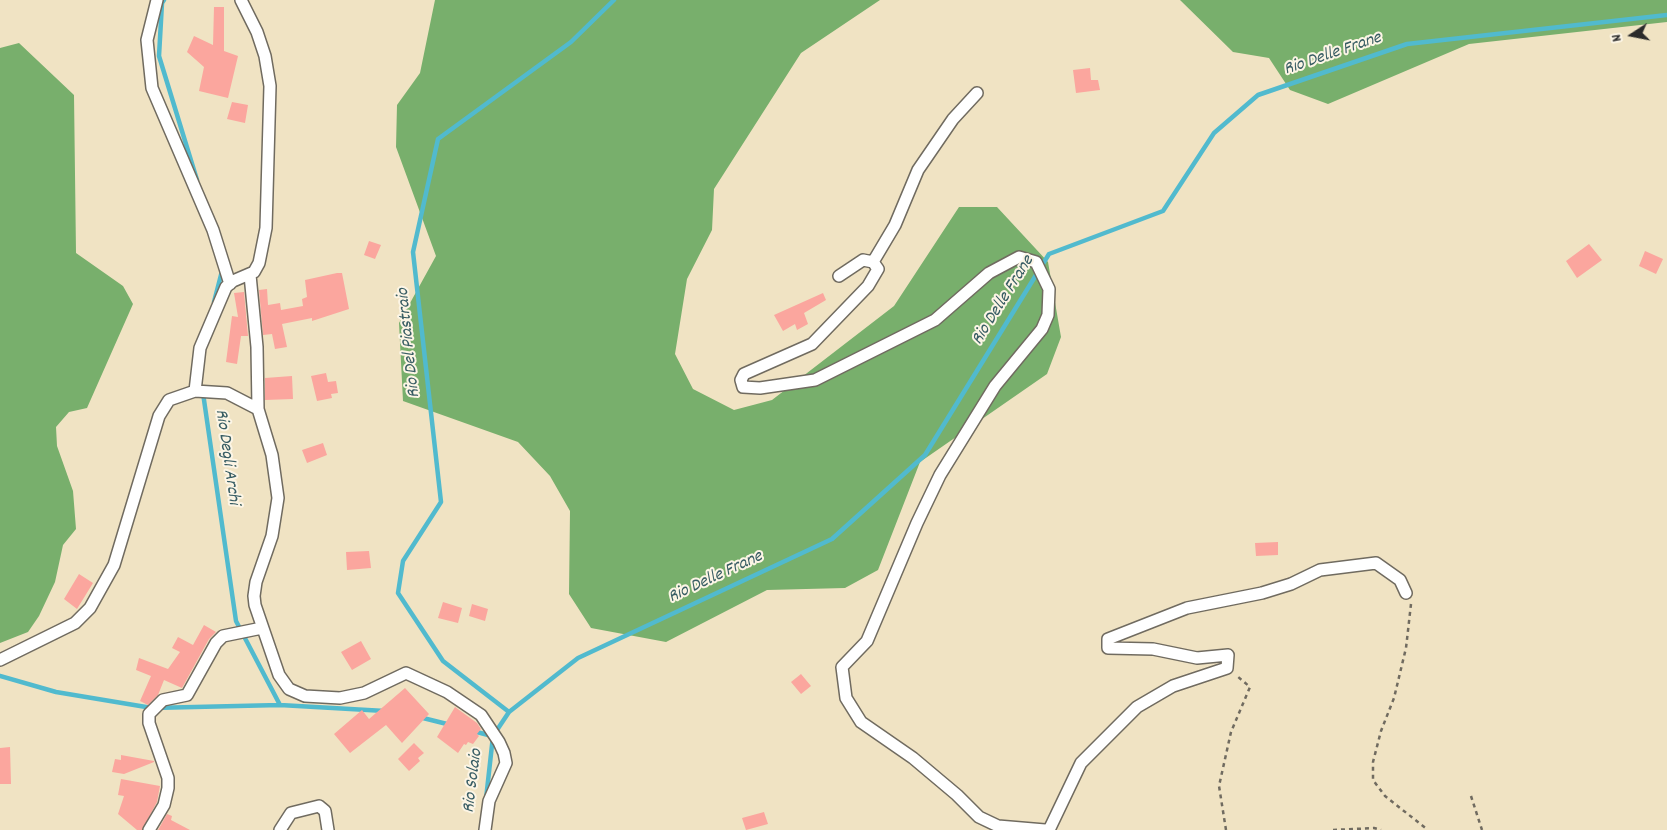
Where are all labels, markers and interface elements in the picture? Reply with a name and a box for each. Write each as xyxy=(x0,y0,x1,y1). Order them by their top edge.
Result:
north arrow xyxy=(1607,10,1657,60)
water label: Rio Delle Frane xyxy=(1282,28,1384,82)
text: N xyxy=(1607,33,1628,43)
water label: Rio Delle Frane xyxy=(968,252,1040,350)
water label: Rio Del Piastraio xyxy=(393,287,427,399)
water label: Rio Degli Archi xyxy=(209,408,243,506)
water label: Rio Delle Frane xyxy=(665,547,767,609)
water label: Rio Solaio xyxy=(459,748,489,814)

